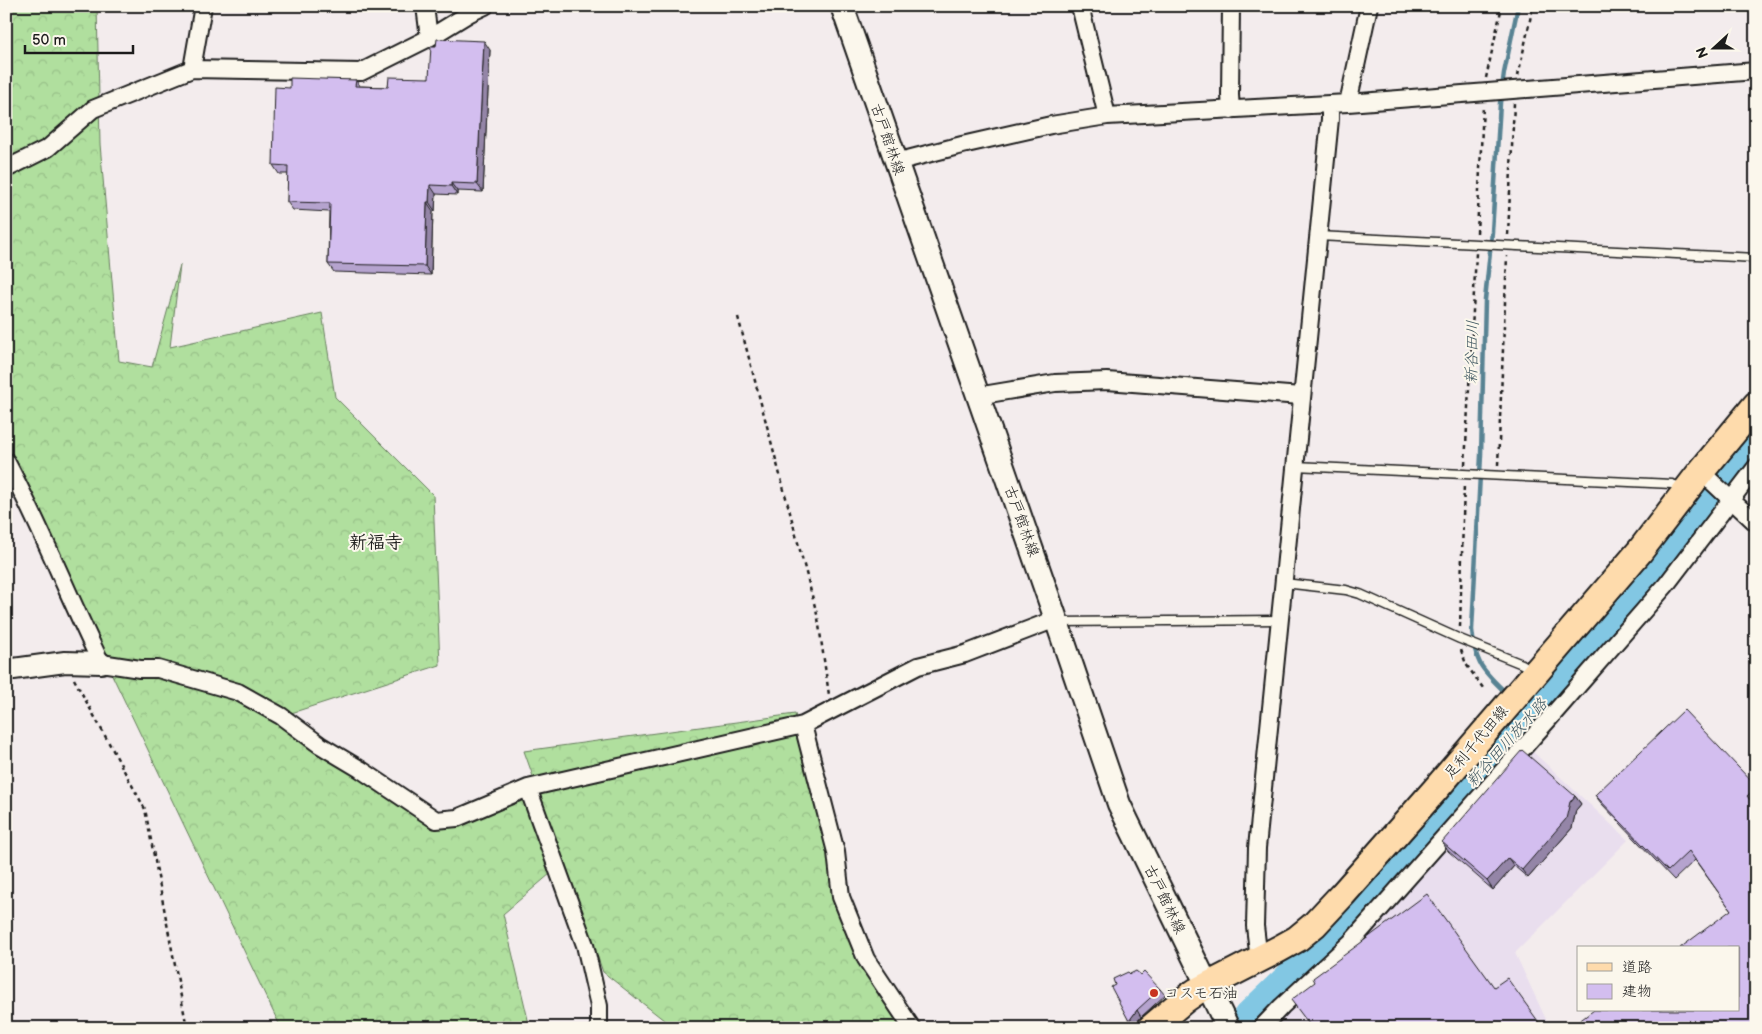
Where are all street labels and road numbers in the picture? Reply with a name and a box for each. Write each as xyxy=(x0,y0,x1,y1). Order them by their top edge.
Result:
street label: 古戸館林線 xyxy=(866,101,909,178)
street label: 古戸館林線 xyxy=(1000,483,1043,560)
street label: 足利千代田線 xyxy=(1440,702,1513,783)
street label: 古戸館林線 xyxy=(1140,861,1190,937)

